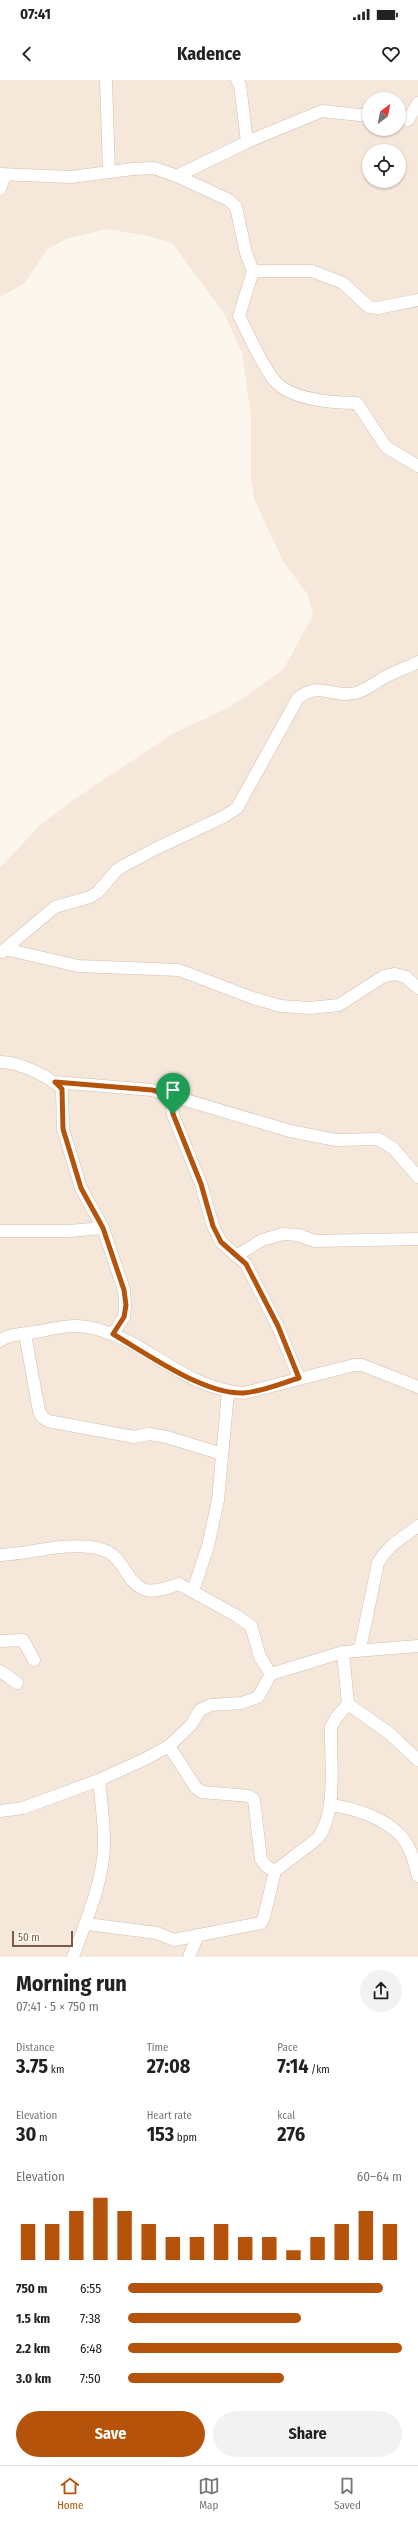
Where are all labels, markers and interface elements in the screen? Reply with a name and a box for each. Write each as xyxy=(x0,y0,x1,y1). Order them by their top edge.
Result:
text: 07:41 xyxy=(20,5,51,23)
icon: back xyxy=(16,43,38,65)
text: Kadence xyxy=(177,43,241,65)
icon: heart xyxy=(380,43,402,65)
north arrow xyxy=(362,92,406,136)
map controls xyxy=(362,92,406,188)
button: locate xyxy=(362,144,406,188)
pin xyxy=(156,1073,190,1114)
icon: arrive xyxy=(162,1079,184,1101)
scale bar xyxy=(12,1929,73,1948)
text: 50 m xyxy=(18,1931,40,1944)
text: Morning run xyxy=(16,1970,127,1997)
button: share xyxy=(360,1970,402,2012)
text: 07:41 · 5 × 750 m xyxy=(16,1999,99,2014)
text: Distance xyxy=(16,2041,55,2054)
text: Time xyxy=(147,2041,168,2054)
text: Pace xyxy=(277,2041,298,2054)
text: 3.75 xyxy=(16,2054,48,2078)
text: 27:08 xyxy=(147,2054,190,2078)
text: 7:14 xyxy=(277,2054,309,2078)
text: km xyxy=(48,2063,64,2076)
text: /km xyxy=(309,2063,330,2076)
text: Elevation xyxy=(16,2109,57,2122)
text: Heart rate xyxy=(147,2109,192,2122)
text: kcal xyxy=(277,2109,295,2122)
text: 30 xyxy=(16,2122,36,2146)
text: 153 xyxy=(147,2122,174,2146)
text: 276 xyxy=(277,2122,305,2146)
text: m xyxy=(36,2131,47,2144)
text: bpm xyxy=(174,2131,197,2144)
text: Elevation xyxy=(16,2169,65,2184)
text: 60–64 m xyxy=(357,2169,402,2184)
text: 750 m xyxy=(16,2281,48,2296)
text: 6:55 xyxy=(80,2281,101,2296)
text: 1.5 km xyxy=(16,2311,50,2326)
text: 7:38 xyxy=(80,2311,101,2326)
text: 2.2 km xyxy=(16,2341,50,2356)
text: 6:48 xyxy=(80,2341,102,2356)
text: 3.0 km xyxy=(16,2371,51,2386)
text: 7:50 xyxy=(80,2371,101,2386)
button: Save xyxy=(16,2411,205,2457)
button: Share xyxy=(213,2411,402,2457)
tab: Home xyxy=(57,2475,83,2512)
tab: Map xyxy=(198,2475,220,2512)
tab: Saved xyxy=(334,2475,361,2512)

